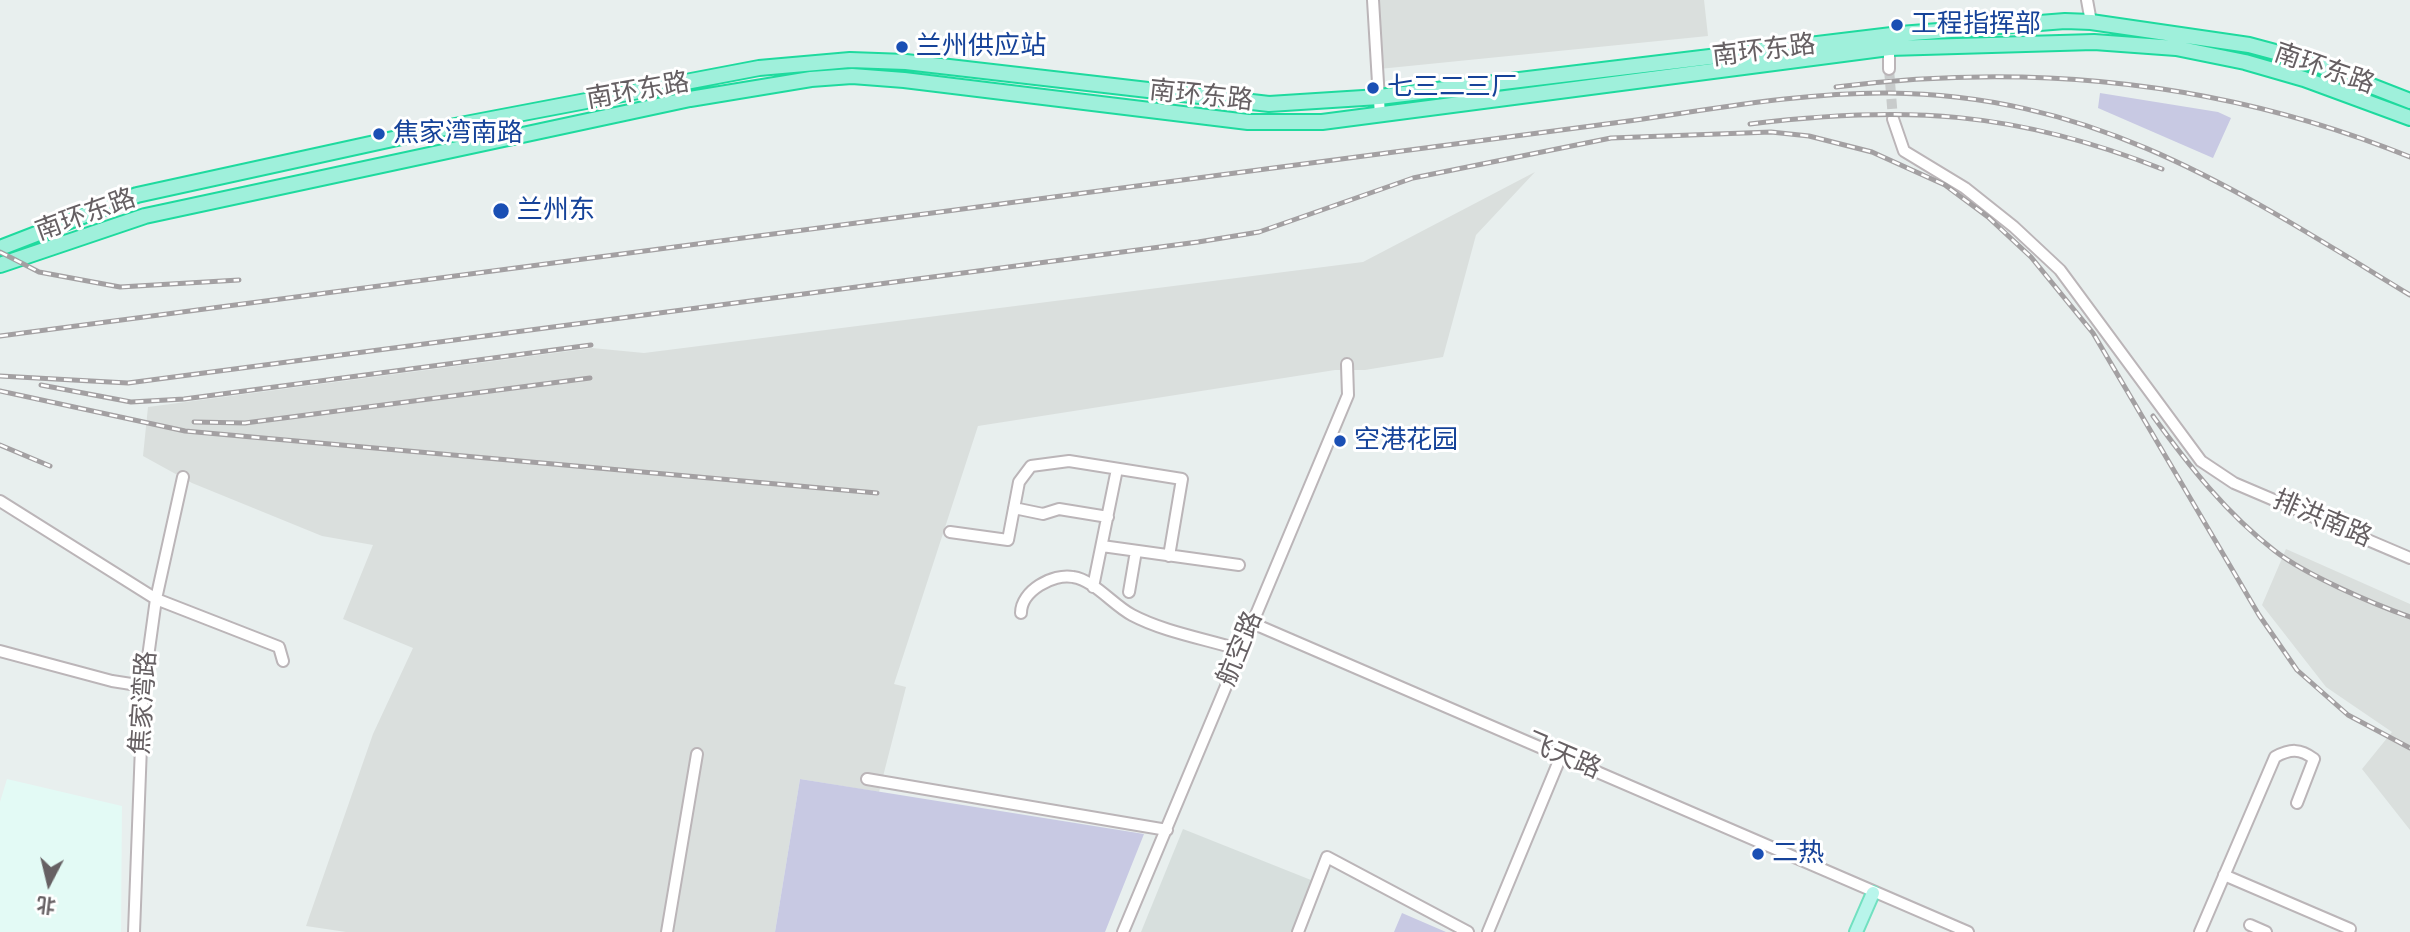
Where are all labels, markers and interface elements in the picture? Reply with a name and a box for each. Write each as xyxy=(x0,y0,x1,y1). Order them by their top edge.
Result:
place label: 工程指挥部 xyxy=(1911,9,2041,41)
marker: 工程指挥部 xyxy=(1889,17,1905,33)
street label: 南环东路 xyxy=(1710,30,1818,74)
place label: 兰州供应站 xyxy=(916,31,1046,63)
street label: 南环东路 xyxy=(2270,38,2378,102)
marker: 兰州供应站 xyxy=(894,39,910,55)
street label: 南环东路 xyxy=(584,68,692,116)
place label: 七三二三厂 xyxy=(1387,72,1517,104)
street label: 南环东路 xyxy=(1148,76,1254,118)
marker: 七三二三厂 xyxy=(1365,80,1381,96)
place label: 焦家湾南路 xyxy=(393,118,523,150)
marker: 焦家湾南路 xyxy=(371,126,387,142)
street label: 南环东路 xyxy=(32,184,140,248)
place label: 兰州东 xyxy=(517,195,595,227)
marker: 兰州东 xyxy=(491,201,511,221)
place label: 空港花园 xyxy=(1354,425,1458,457)
marker: 空港花园 xyxy=(1332,433,1348,449)
street label: 排洪南路 xyxy=(2268,485,2376,555)
street label: 航空路 xyxy=(1212,607,1270,691)
street label: 焦家湾路 xyxy=(126,650,164,756)
street label: 飞天路 xyxy=(1521,727,1605,787)
place label: 二热 xyxy=(1772,838,1824,870)
marker: 二热 xyxy=(1750,846,1766,862)
north arrow xyxy=(14,848,84,918)
text: 北 xyxy=(36,892,57,917)

